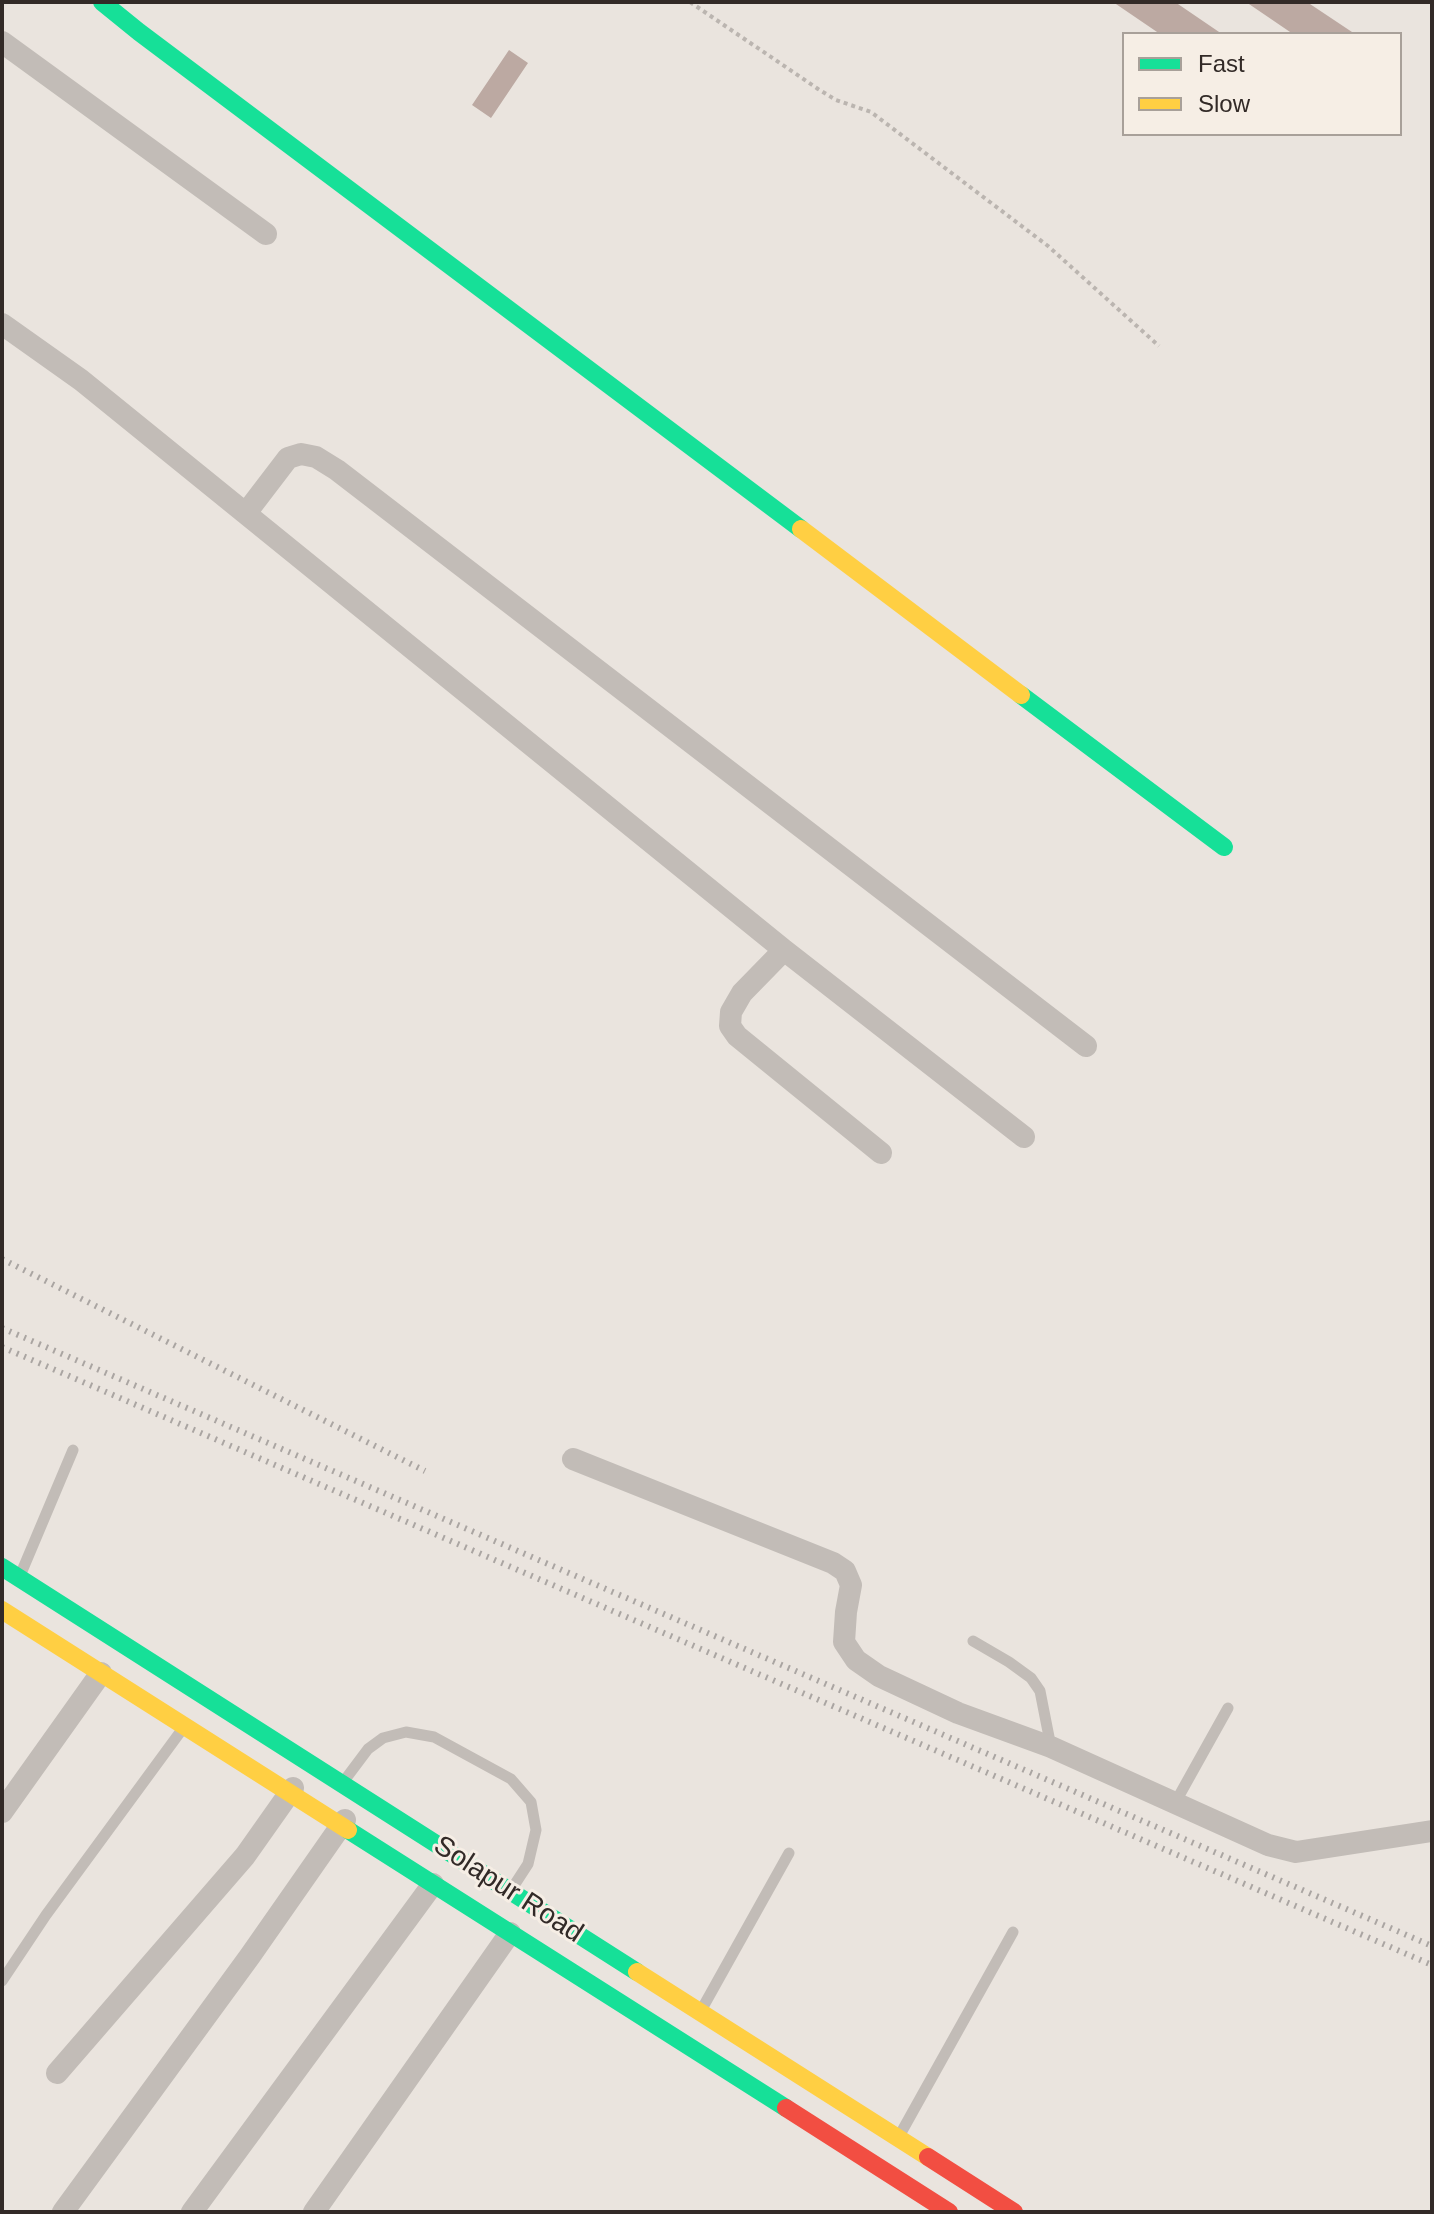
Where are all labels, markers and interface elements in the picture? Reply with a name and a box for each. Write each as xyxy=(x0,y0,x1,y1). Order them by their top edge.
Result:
legend xyxy=(1122,32,1402,136)
text: Fast xyxy=(1198,50,1245,77)
text: Slow xyxy=(1198,90,1250,117)
street label: Solapur Road xyxy=(427,1829,589,1951)

